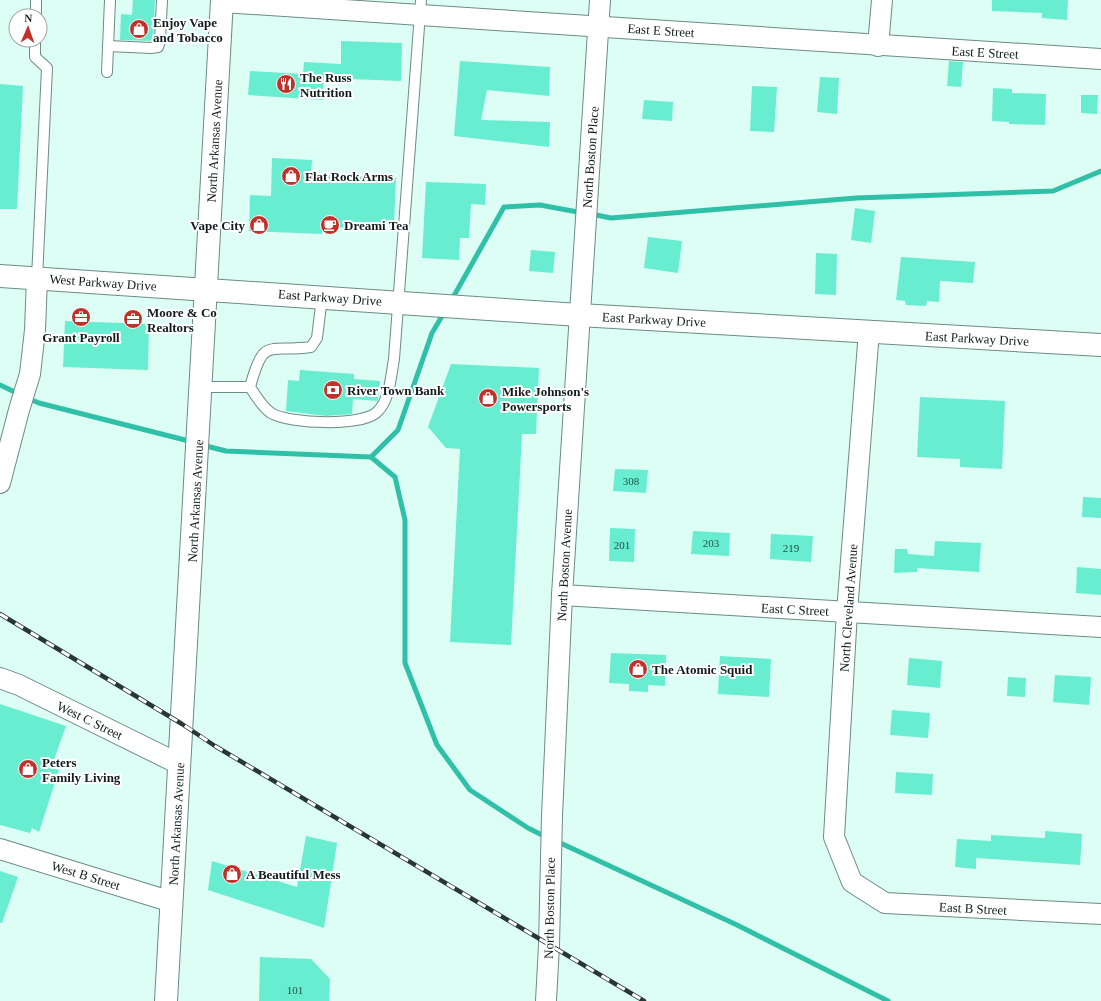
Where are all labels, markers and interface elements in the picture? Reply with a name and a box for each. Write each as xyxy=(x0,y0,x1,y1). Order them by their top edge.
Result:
north arrow xyxy=(8,8,48,48)
text: N xyxy=(24,12,33,24)
place label: Enjoy Vape and Tobacco xyxy=(153,15,223,45)
shop icon: Enjoy Vape and Tobacco xyxy=(128,18,150,40)
street label: East E Street xyxy=(627,21,695,40)
street label: East E Street xyxy=(951,43,1019,62)
place label: The Russ Nutrition xyxy=(300,70,353,100)
restaurant icon: The Russ Nutrition xyxy=(275,73,297,95)
street label: North Arkansas Avenue xyxy=(204,79,225,203)
street label: North Boston Place xyxy=(579,105,602,208)
shop icon: Flat Rock Arms xyxy=(280,165,302,187)
place label: Flat Rock Arms xyxy=(305,169,393,184)
shop icon: Vape City xyxy=(248,214,270,236)
cafe icon: Dreami Tea xyxy=(319,214,341,236)
place label: Vape City xyxy=(190,218,245,233)
place label: Dreami Tea xyxy=(344,218,409,233)
street label: West Parkway Drive xyxy=(49,271,157,294)
street label: East Parkway Drive xyxy=(278,286,383,309)
place label: Moore & Co Realtors xyxy=(147,305,217,335)
office icon: Grant Payroll xyxy=(70,306,92,328)
office icon: Moore & Co Realtors xyxy=(122,308,144,330)
street label: East Parkway Drive xyxy=(602,309,707,330)
street label: East Parkway Drive xyxy=(925,328,1030,349)
place label: Grant Payroll xyxy=(42,330,120,345)
bank icon: River Town Bank xyxy=(322,379,344,401)
place label: River Town Bank xyxy=(347,383,445,398)
place label: Mike Johnson's Powersports xyxy=(502,384,589,414)
shop icon: Mike Johnson's Powersports xyxy=(477,387,499,409)
street label: North Arkansas Avenue xyxy=(185,439,206,563)
house number: 308 xyxy=(623,475,640,487)
street label: North Boston Avenue xyxy=(554,508,575,622)
house number: 203 xyxy=(703,537,720,549)
house number: 201 xyxy=(614,539,630,551)
house number: 219 xyxy=(783,542,800,554)
street label: North Cleveland Avenue xyxy=(837,543,860,673)
street label: East C Street xyxy=(761,600,830,619)
shop icon: The Atomic Squid xyxy=(627,658,649,680)
place label: The Atomic Squid xyxy=(652,662,753,677)
street label: West C Street xyxy=(55,698,125,743)
place label: Peters Family Living xyxy=(42,755,121,785)
shop icon: Peters Family Living xyxy=(17,758,39,780)
street label: North Arkansas Avenue xyxy=(166,762,187,886)
street label: North Boston Place xyxy=(541,857,558,959)
street label: West B Street xyxy=(50,858,122,893)
shop icon: A Beautiful Mess xyxy=(221,863,243,885)
place label: A Beautiful Mess xyxy=(246,867,341,882)
street label: East B Street xyxy=(939,899,1008,918)
house number: 101 xyxy=(287,984,303,996)

